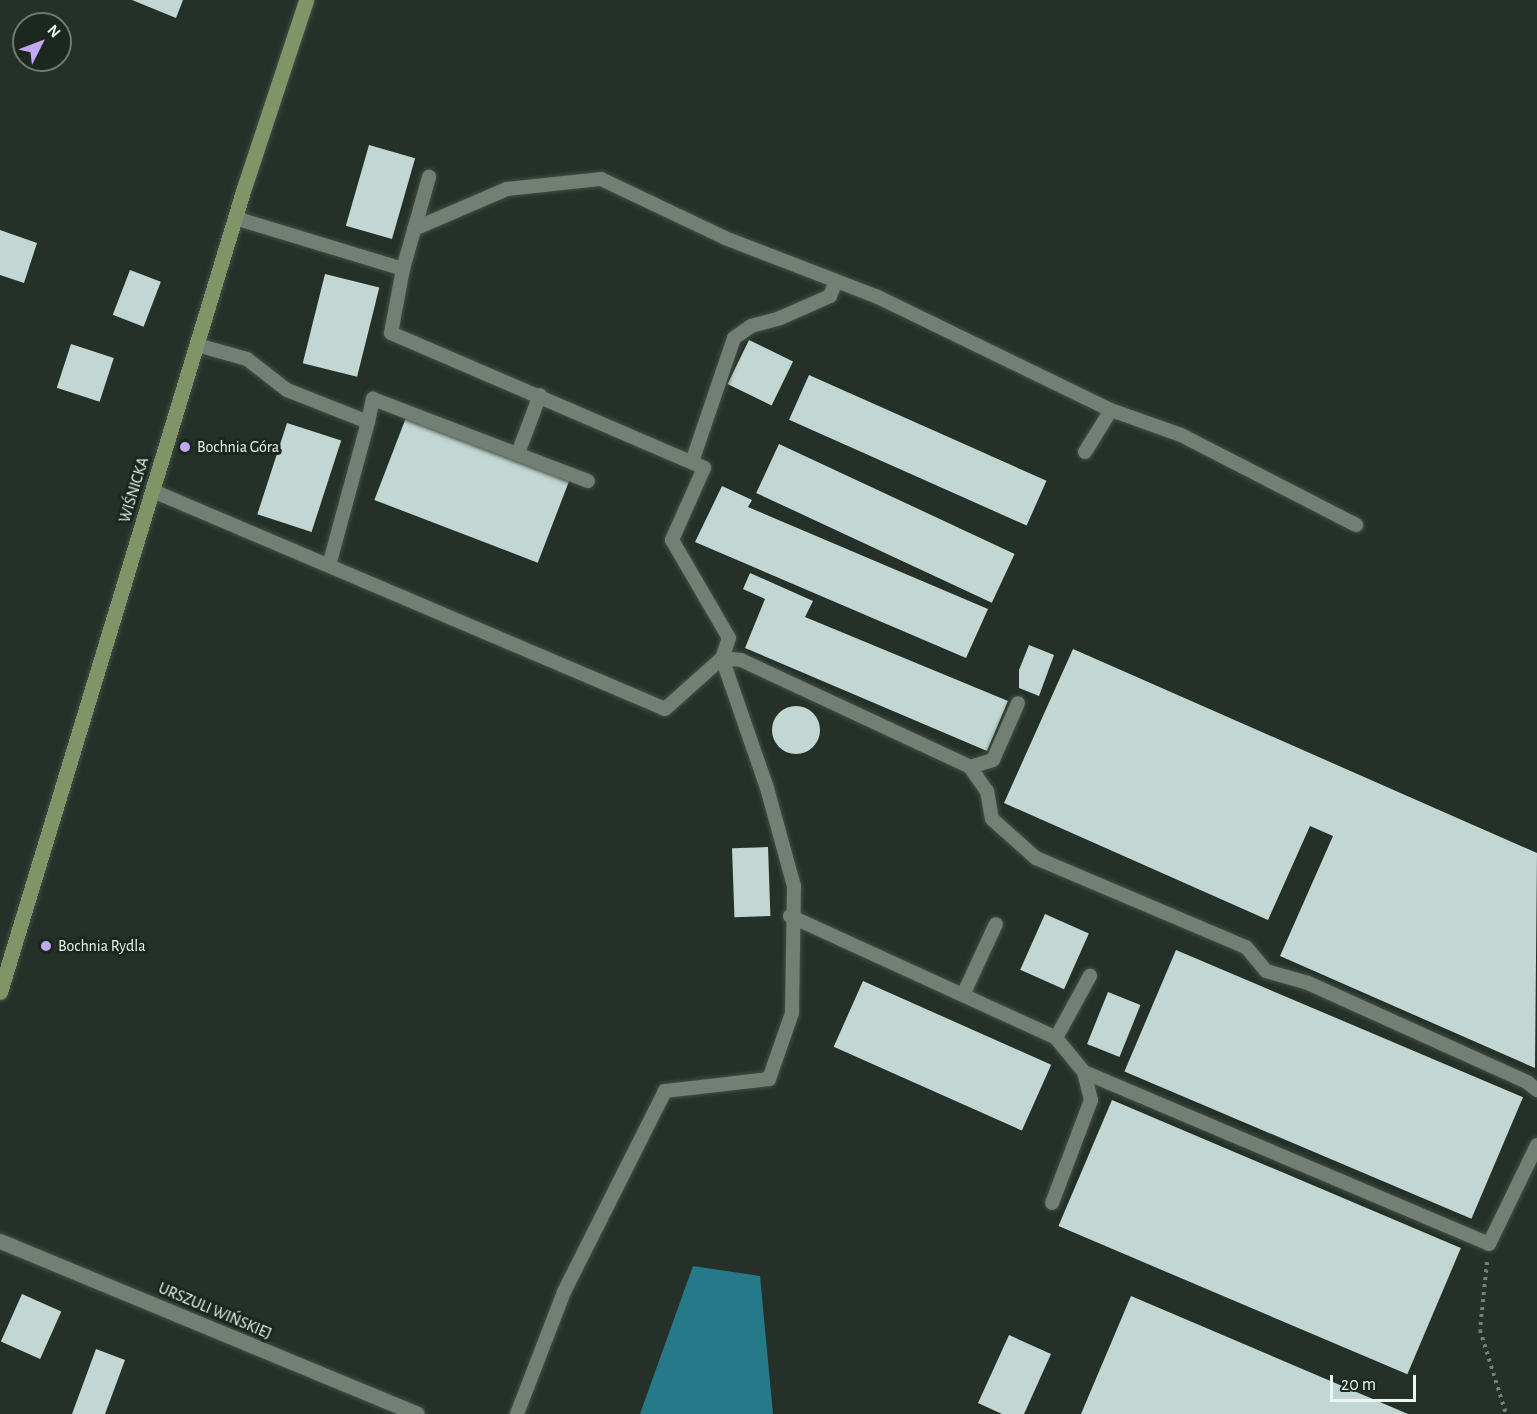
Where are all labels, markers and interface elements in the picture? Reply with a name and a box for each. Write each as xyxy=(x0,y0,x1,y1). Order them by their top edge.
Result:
north arrow xyxy=(12,12,72,72)
text: N xyxy=(44,22,64,41)
place label: Bochnia Góra xyxy=(197,437,279,457)
marker: Bochnia Góra xyxy=(178,440,192,454)
street label: WIŚNICKA xyxy=(115,455,153,525)
place label: Bochnia Rydla xyxy=(58,936,146,956)
marker: Bochnia Rydla xyxy=(39,939,53,953)
street label: URSZULI WIŃSKIEJ xyxy=(155,1278,275,1344)
scale bar xyxy=(1333,1363,1418,1401)
text: 20 m xyxy=(1341,1376,1376,1394)

